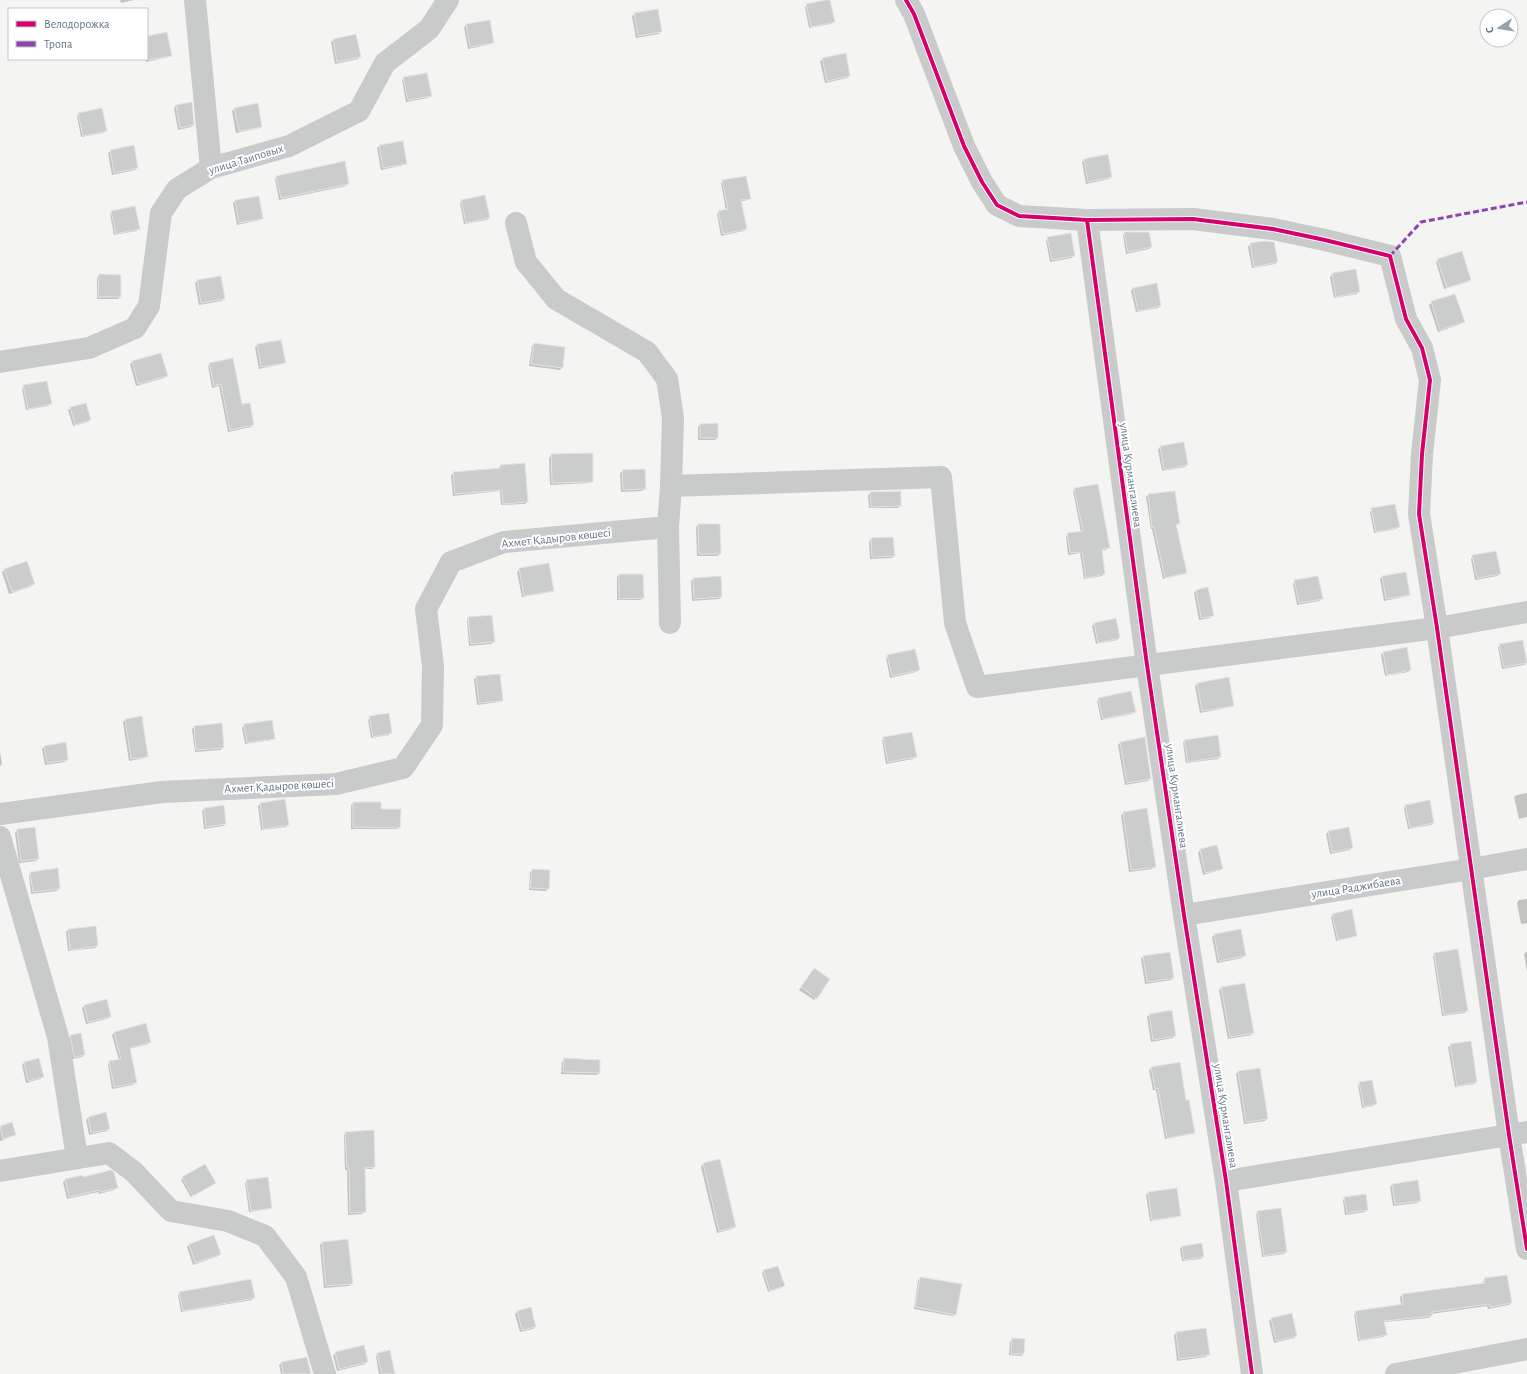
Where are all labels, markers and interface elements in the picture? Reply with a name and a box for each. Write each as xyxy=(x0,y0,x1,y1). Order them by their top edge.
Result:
legend xyxy=(8,8,148,60)
north arrow xyxy=(1479,8,1519,48)
text: Велодорожка xyxy=(44,18,110,30)
text: С xyxy=(1484,26,1496,34)
text: Тропа xyxy=(44,38,73,50)
street label: улица Таиповых xyxy=(206,142,286,177)
street label: улица Курмангалиева xyxy=(1117,421,1144,529)
street label: Ахмет Қадыров көшесі xyxy=(501,526,611,550)
street label: улица Курмангалиева xyxy=(1163,742,1190,850)
street label: Ахмет Қадыров көшесі xyxy=(224,777,334,795)
street label: улица Раджибаева xyxy=(1310,874,1402,901)
street label: улица Курмангалиева xyxy=(1211,1062,1240,1170)

